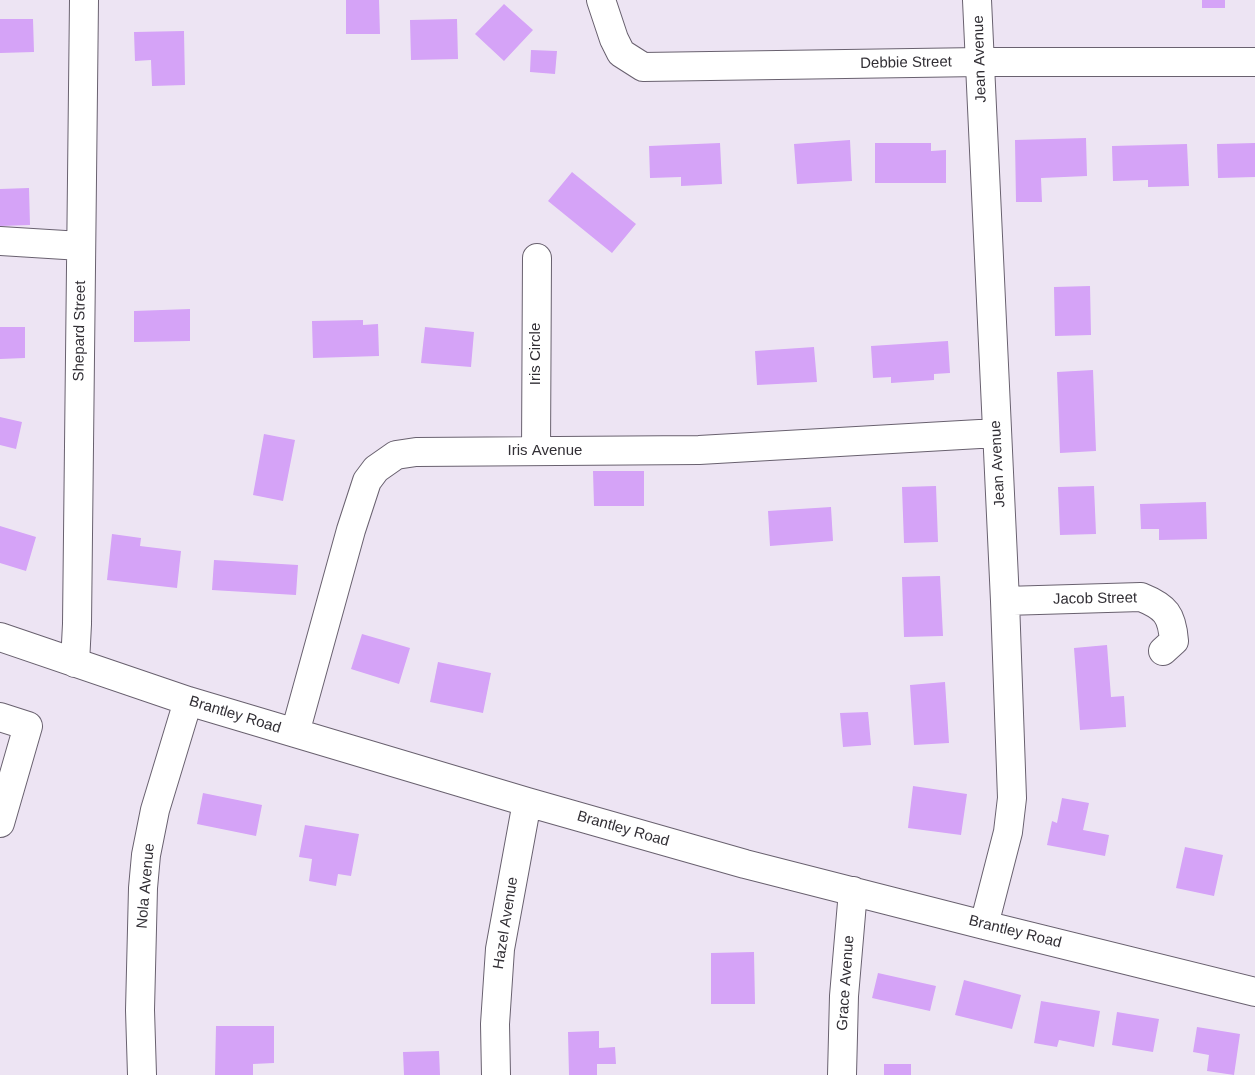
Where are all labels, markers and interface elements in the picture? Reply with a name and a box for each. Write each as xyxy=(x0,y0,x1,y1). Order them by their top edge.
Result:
street label: Jean Avenue xyxy=(969,15,991,103)
street label: Debbie Street xyxy=(860,53,952,73)
street label: Shepard Street xyxy=(70,280,90,382)
street label: Iris Circle xyxy=(527,323,545,385)
street label: Jean Avenue xyxy=(987,420,1009,508)
street label: Iris Avenue xyxy=(508,442,582,460)
street label: Jacob Street xyxy=(1053,589,1137,609)
street label: Brantley Road xyxy=(187,692,283,738)
street label: Brantley Road xyxy=(575,807,671,851)
street label: Nola Avenue xyxy=(133,843,159,929)
street label: Hazel Avenue xyxy=(490,876,522,970)
street label: Brantley Road xyxy=(967,912,1063,952)
street label: Grace Avenue xyxy=(834,935,858,1031)

